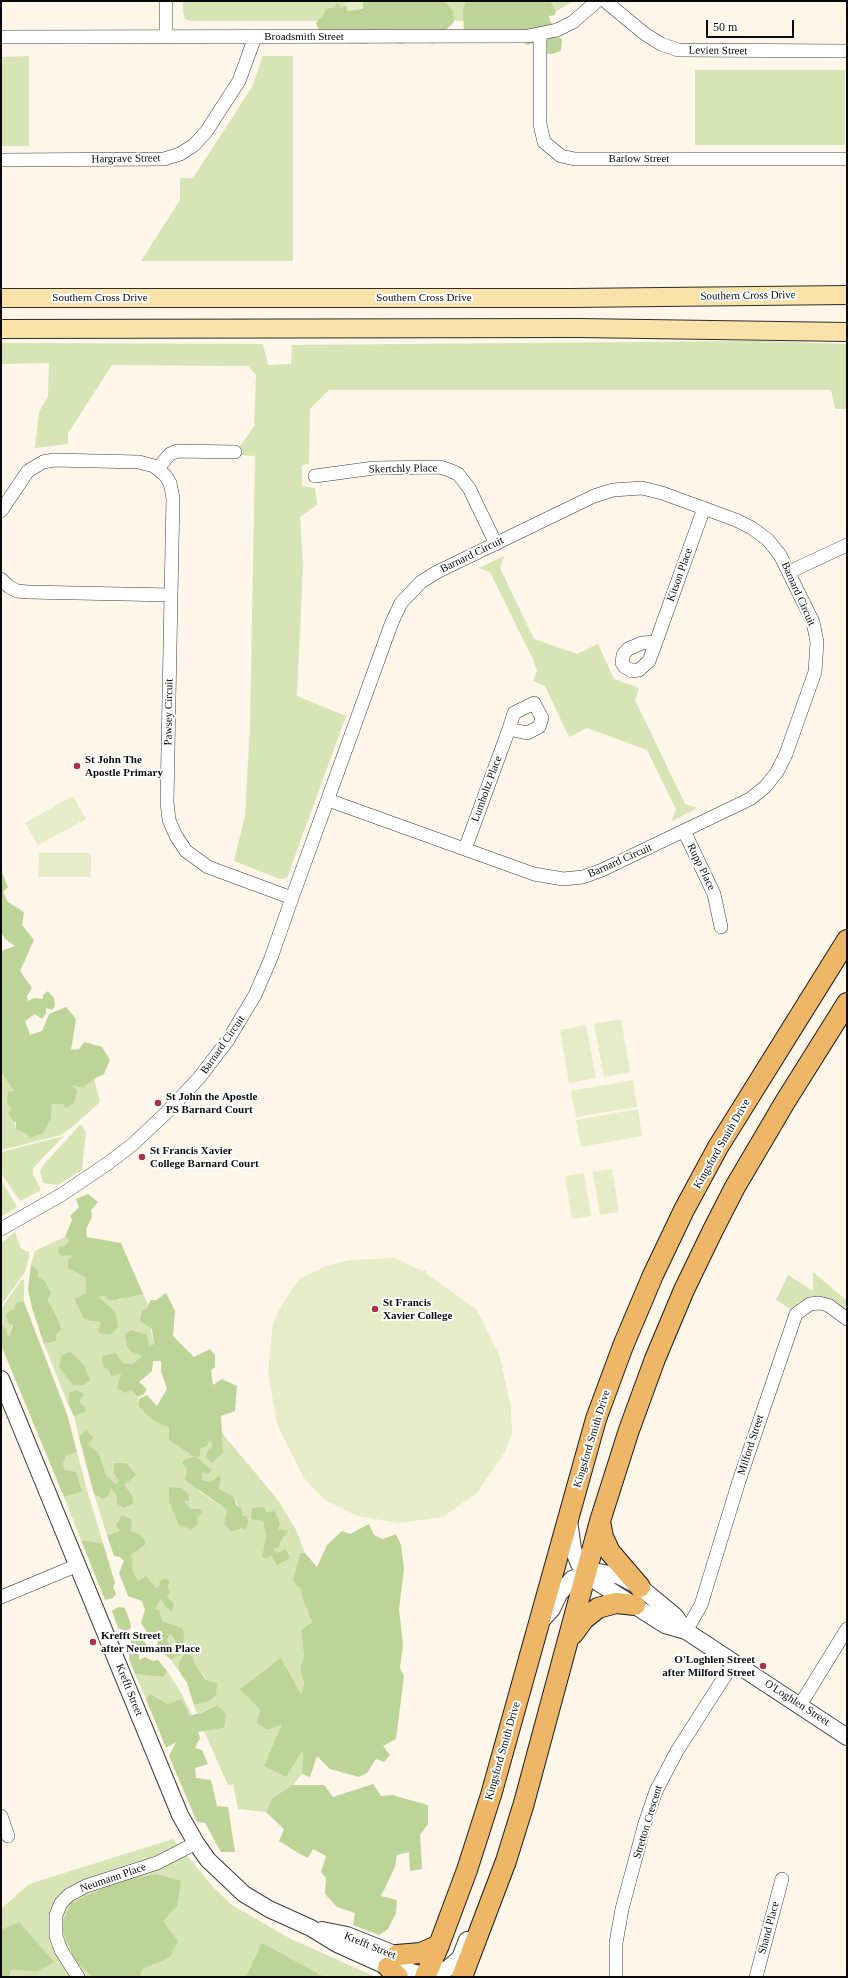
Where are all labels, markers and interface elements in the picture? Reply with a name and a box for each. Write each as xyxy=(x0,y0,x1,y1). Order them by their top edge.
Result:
scale bar xyxy=(708,12,796,38)
text: 50 m xyxy=(713,20,737,34)
street label: Broadsmith Street xyxy=(264,30,344,44)
street label: Levien Street xyxy=(688,44,748,58)
street label: Hargrave Street xyxy=(91,152,161,166)
street label: Barlow Street xyxy=(609,152,669,166)
street label: Southern Cross Drive xyxy=(700,289,796,303)
street label: Southern Cross Drive xyxy=(52,291,148,305)
street label: Southern Cross Drive xyxy=(376,291,472,305)
street label: Skertchly Place xyxy=(369,462,437,476)
street label: Barnard Circuit xyxy=(438,534,506,576)
street label: Kitson Place xyxy=(664,546,696,604)
street label: Barnard Circuit xyxy=(778,560,818,628)
street label: Pawsey Circuit xyxy=(162,678,176,746)
place label: St John The Apostle Primary xyxy=(85,753,163,779)
street label: Lumholtz Place xyxy=(469,754,505,824)
marker: St John The Apostle Primary xyxy=(72,761,82,771)
street label: Barnard Circuit xyxy=(586,841,654,881)
street label: Rupp Place xyxy=(684,841,718,893)
street label: Barnard Circuit xyxy=(198,1013,248,1077)
place label: St John the Apostle PS Barnard Court xyxy=(166,1090,257,1116)
street label: Kingsford Smith Drive xyxy=(691,1097,753,1191)
marker: St John the Apostle PS Barnard Court xyxy=(153,1098,163,1108)
place label: St Francis Xavier College Barnard Court xyxy=(150,1144,259,1170)
marker: St Francis Xavier College Barnard Court xyxy=(137,1152,147,1162)
place label: St Francis Xavier College xyxy=(383,1296,452,1322)
marker: St Francis Xavier College xyxy=(370,1304,380,1314)
street label: Kingsford Smith Drive xyxy=(571,1389,613,1489)
street label: Milford Street xyxy=(735,1413,767,1477)
place label: Krefft Street after Neumann Place xyxy=(101,1629,200,1655)
marker: Krefft Street after Neumann Place xyxy=(88,1637,98,1647)
place label: O'Loghlen Street after Milford Street xyxy=(662,1653,755,1679)
marker: O'Loghlen Street after Milford Street xyxy=(758,1661,768,1671)
street label: Krefft Street xyxy=(113,1662,145,1718)
street label: O'Loghlen Street xyxy=(762,1677,832,1729)
street label: Kingsford Smith Drive xyxy=(483,1700,523,1802)
street label: Stretton Crescent xyxy=(631,1784,665,1860)
street label: Neumann Place xyxy=(78,1860,148,1896)
street label: Shand Place xyxy=(756,1900,782,1956)
street label: Krefft Street xyxy=(342,1930,398,1962)

